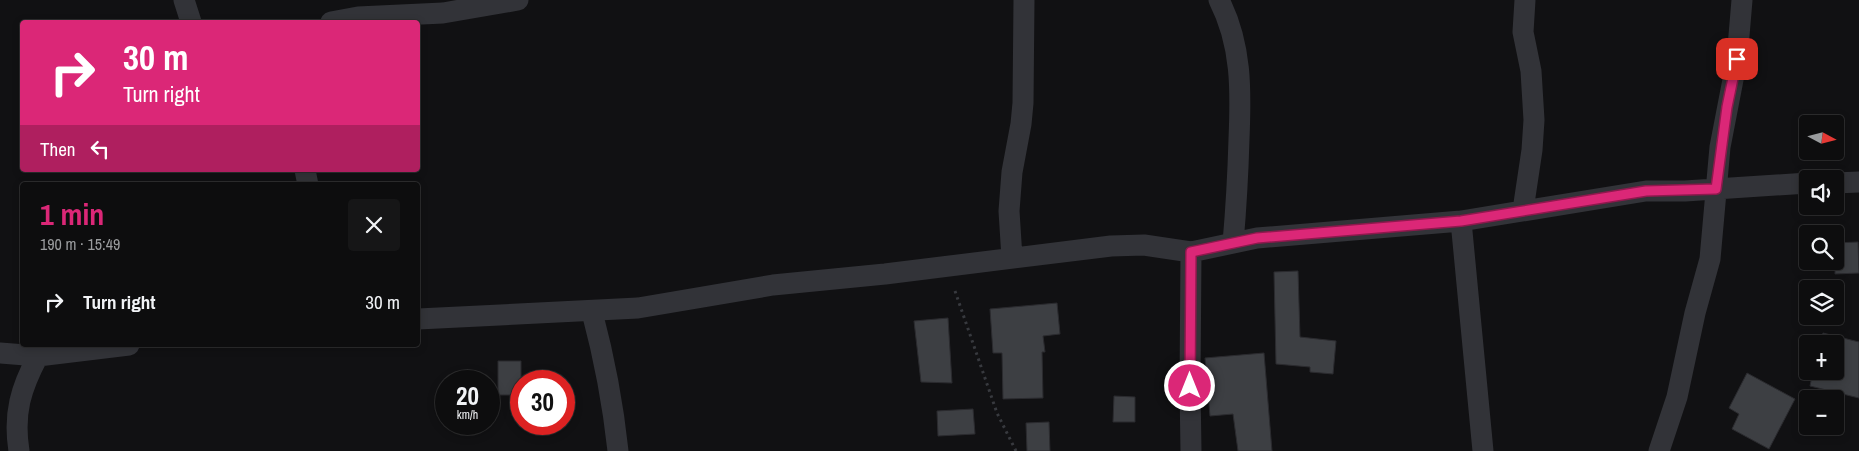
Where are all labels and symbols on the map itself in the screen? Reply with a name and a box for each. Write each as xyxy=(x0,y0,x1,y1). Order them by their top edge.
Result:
pin xyxy=(1716,38,1758,80)
north arrow xyxy=(1799,115,1844,160)
position arrow xyxy=(1163,359,1215,411)
speed limit sign: 30 xyxy=(510,370,575,435)

